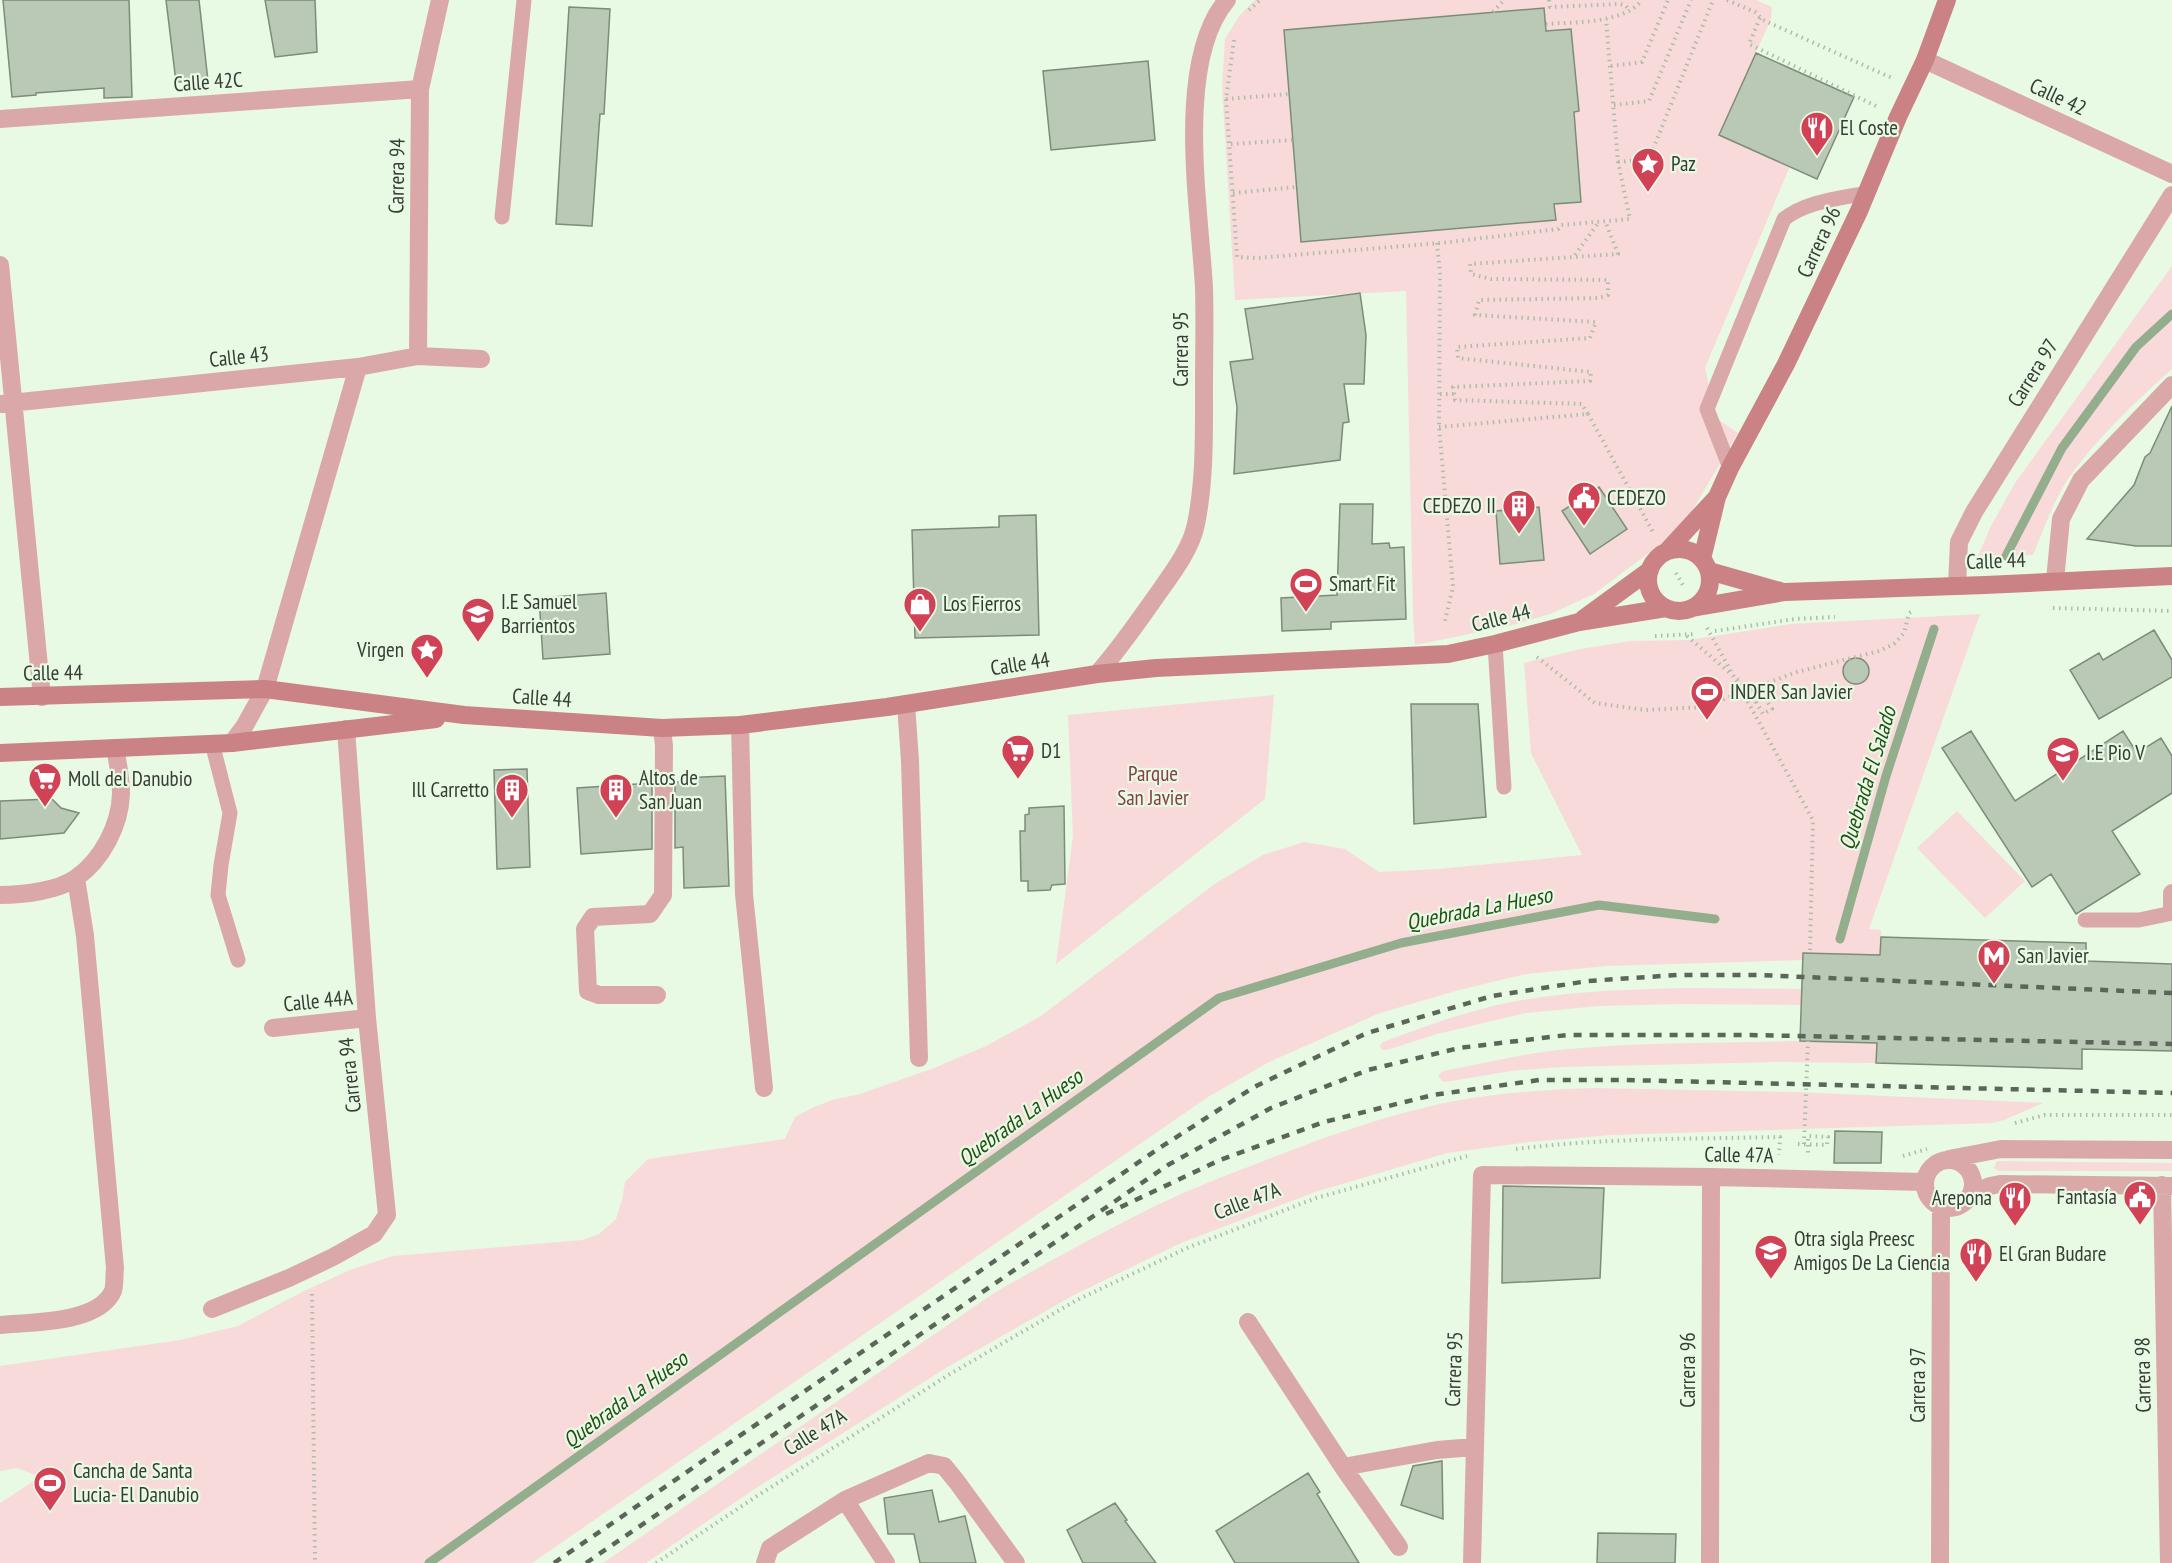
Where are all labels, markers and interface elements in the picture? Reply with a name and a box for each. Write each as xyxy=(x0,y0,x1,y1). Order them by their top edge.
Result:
street label: Calle 42C xyxy=(173,66,244,97)
street label: Calle 42 xyxy=(2026,72,2091,121)
restaurant icon: El Coste xyxy=(1799,110,1835,157)
place label: El Coste xyxy=(1840,114,1898,141)
street label: Carrera 94 xyxy=(382,137,411,214)
place icon: Paz xyxy=(1630,146,1666,193)
place label: Paz xyxy=(1671,150,1696,177)
street label: Carrera 96 xyxy=(1790,202,1847,282)
street label: Carrera 95 xyxy=(1167,311,1194,387)
street label: Carrera 97 xyxy=(2001,334,2064,412)
street label: Calle 43 xyxy=(208,340,270,373)
public building icon: CEDEZO xyxy=(1566,480,1602,527)
place label: CEDEZO xyxy=(1607,484,1666,511)
building icon: CEDEZO II xyxy=(1501,488,1537,535)
place label: CEDEZO II xyxy=(1423,492,1496,519)
street label: Calle 44 xyxy=(1966,546,2027,575)
sports icon: Smart Fit xyxy=(1288,566,1324,613)
place label: Smart Fit xyxy=(1329,570,1396,597)
shop icon: Los Fierros xyxy=(902,586,938,633)
place label: I.E Samuel Barrientos xyxy=(501,588,577,639)
place label: Los Fierros xyxy=(943,590,1021,617)
school or university icon: I.E Samuel Barrientos xyxy=(460,596,496,643)
street label: Calle 44 xyxy=(1469,597,1534,638)
place icon: Virgen xyxy=(409,632,445,679)
place label: Virgen xyxy=(356,636,404,663)
street label: Calle 44 xyxy=(988,645,1052,681)
street label: Calle 44 xyxy=(23,658,84,687)
sports icon: INDER San Javier xyxy=(1689,674,1725,721)
place label: INDER San Javier xyxy=(1730,678,1853,705)
street label: Calle 44 xyxy=(511,682,573,713)
water label: Quebrada El Salado xyxy=(1832,701,1903,853)
supermarket icon: D1 xyxy=(1000,733,1036,780)
school or university icon: I.E Pio V xyxy=(2045,735,2081,782)
place label: D1 xyxy=(1041,737,1061,764)
place label: I.E Pio V xyxy=(2086,739,2145,766)
park label: Parque San Javier xyxy=(1117,760,1189,811)
supermarket icon: Moll del Danubio xyxy=(27,761,63,808)
place label: Altos de San Juan xyxy=(639,764,702,815)
place label: Moll del Danubio xyxy=(68,765,192,792)
building icon: Ill Carretto xyxy=(494,772,530,819)
building icon: Altos de San Juan xyxy=(598,772,634,819)
place label: Ill Carretto xyxy=(411,776,489,803)
water label: Quebrada La Hueso xyxy=(1404,880,1556,936)
metro station icon: San Javier xyxy=(1976,938,2012,985)
place label: San Javier xyxy=(2017,942,2089,969)
street label: Calle 44A xyxy=(282,983,354,1018)
street label: Carrera 94 xyxy=(332,1036,367,1114)
water label: Quebrada La Hueso xyxy=(952,1061,1089,1172)
street label: Calle 47A xyxy=(1704,1140,1774,1169)
street label: Calle 47A xyxy=(1210,1176,1284,1226)
public building icon: Fantasía xyxy=(2122,1179,2158,1226)
restaurant icon: Arepona xyxy=(1997,1180,2033,1227)
place label: Fantasía xyxy=(2056,1183,2117,1210)
place label: Arepona xyxy=(1932,1184,1992,1211)
place label: Otra sigla Preesc Amigos De La Ciencia xyxy=(1794,1225,1950,1276)
school or university icon: Otra sigla Preesc Amigos De La Ciencia xyxy=(1753,1233,1789,1280)
restaurant icon: El Gran Budare xyxy=(1958,1236,1994,1283)
place label: El Gran Budare xyxy=(1999,1240,2106,1267)
street label: Carrera 95 xyxy=(1439,1331,1468,1407)
street label: Carrera 96 xyxy=(1674,1332,1701,1408)
street label: Carrera 98 xyxy=(2128,1337,2157,1413)
water label: Quebrada La Hueso xyxy=(557,1343,694,1454)
street label: Carrera 97 xyxy=(1904,1347,1931,1423)
street label: Calle 47A xyxy=(778,1402,851,1461)
place label: Cancha de Santa Lucia- El Danubio xyxy=(73,1457,199,1508)
sports icon: Cancha de Santa Lucia- El Danubio xyxy=(32,1465,68,1512)

